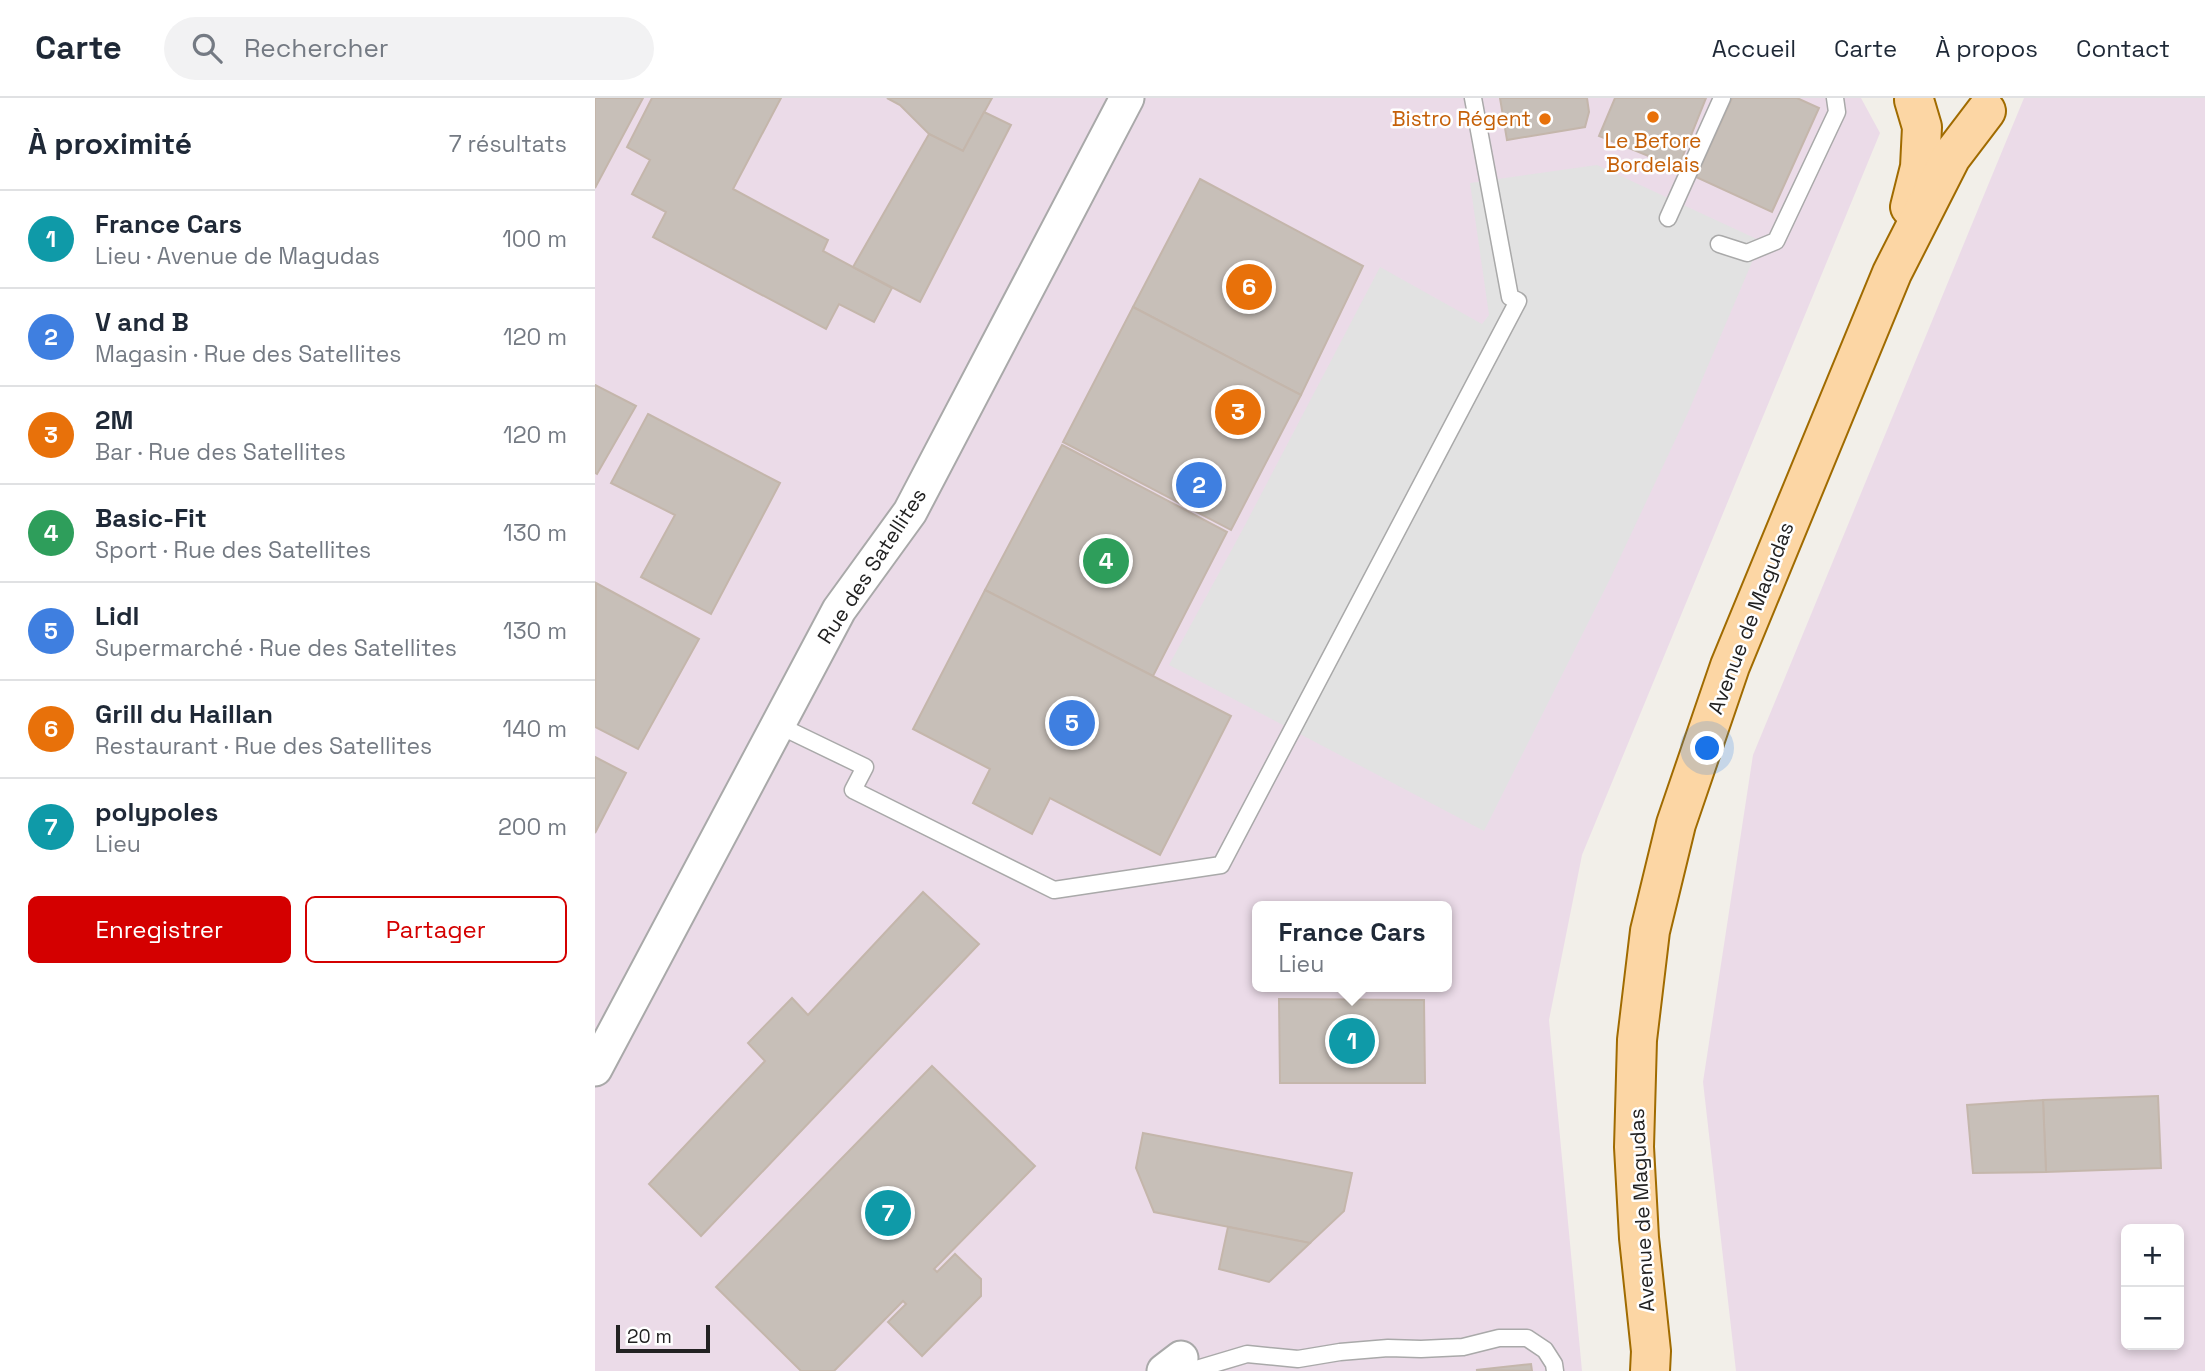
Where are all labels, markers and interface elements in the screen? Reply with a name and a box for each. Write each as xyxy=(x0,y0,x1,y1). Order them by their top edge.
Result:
search box xyxy=(164,17,654,80)
text: Carte xyxy=(35,27,122,69)
icon: search xyxy=(188,29,226,67)
text: Rechercher xyxy=(244,31,389,65)
text: Accueil xyxy=(1712,33,1796,64)
text: Carte xyxy=(1834,33,1897,64)
text: À propos xyxy=(1935,33,2038,64)
text: Contact xyxy=(2076,33,2170,64)
place label: Bistro Régent xyxy=(1392,105,1531,132)
marker: Le Before Bordelais xyxy=(1645,109,1661,125)
marker: Bistro Régent xyxy=(1537,111,1553,127)
text: À proximité xyxy=(28,124,192,163)
place label: Le Before Bordelais xyxy=(1605,127,1701,178)
text: 7 résultats xyxy=(449,129,567,159)
text: France Cars xyxy=(95,207,242,241)
text: 1 xyxy=(46,224,56,254)
text: 100 m xyxy=(502,224,567,254)
text: Lieu · Avenue de Magudas xyxy=(95,241,380,271)
pin: 6 xyxy=(1226,261,1272,313)
text: V and B xyxy=(95,305,189,339)
text: 2 xyxy=(44,322,58,352)
text: 120 m xyxy=(503,322,567,352)
text: Magasin · Rue des Satellites xyxy=(95,339,401,369)
pin: 3 xyxy=(1215,386,1261,438)
text: 2M xyxy=(95,403,133,437)
text: 3 xyxy=(44,420,58,450)
text: 120 m xyxy=(503,420,567,450)
text: Bar · Rue des Satellites xyxy=(95,437,346,467)
pin: 2 xyxy=(1176,459,1222,511)
street label: Rue des Satellites xyxy=(811,483,932,649)
text: Basic-Fit xyxy=(95,501,207,535)
text: 4 xyxy=(44,518,58,548)
text: 130 m xyxy=(503,518,567,548)
street label: Avenue de Magudas xyxy=(1701,518,1800,718)
text: Sport · Rue des Satellites xyxy=(95,535,371,565)
pin: 4 xyxy=(1083,535,1129,587)
text: Lidl xyxy=(95,599,140,633)
text: 5 xyxy=(44,616,58,646)
text: 130 m xyxy=(503,616,567,646)
text: Supermarché · Rue des Satellites xyxy=(95,633,457,663)
text: Grill du Haillan xyxy=(95,697,273,731)
pin: 5 xyxy=(1049,697,1095,749)
text: 6 xyxy=(44,714,58,744)
text: 140 m xyxy=(503,714,567,744)
text: Restaurant · Rue des Satellites xyxy=(95,731,432,761)
your location xyxy=(1690,731,1724,765)
text: polypoles xyxy=(95,795,218,829)
text: 7 xyxy=(45,812,57,842)
text: 200 m xyxy=(498,812,567,842)
text: Lieu xyxy=(95,829,141,859)
button: Enregistrer xyxy=(28,896,291,963)
button: Partager xyxy=(305,896,567,963)
popup xyxy=(1252,901,1452,992)
text: France Cars xyxy=(1278,915,1426,949)
text: Lieu xyxy=(1278,949,1324,979)
pin: 1 xyxy=(1329,1015,1375,1067)
street label: Avenue de Magudas xyxy=(1623,1108,1660,1312)
pin: 7 xyxy=(865,1187,911,1239)
map controls xyxy=(2121,1224,2184,1350)
button: + xyxy=(2121,1224,2184,1287)
button: − xyxy=(2121,1287,2184,1350)
scale bar xyxy=(616,1322,711,1354)
text: 20 m xyxy=(627,1324,672,1349)

